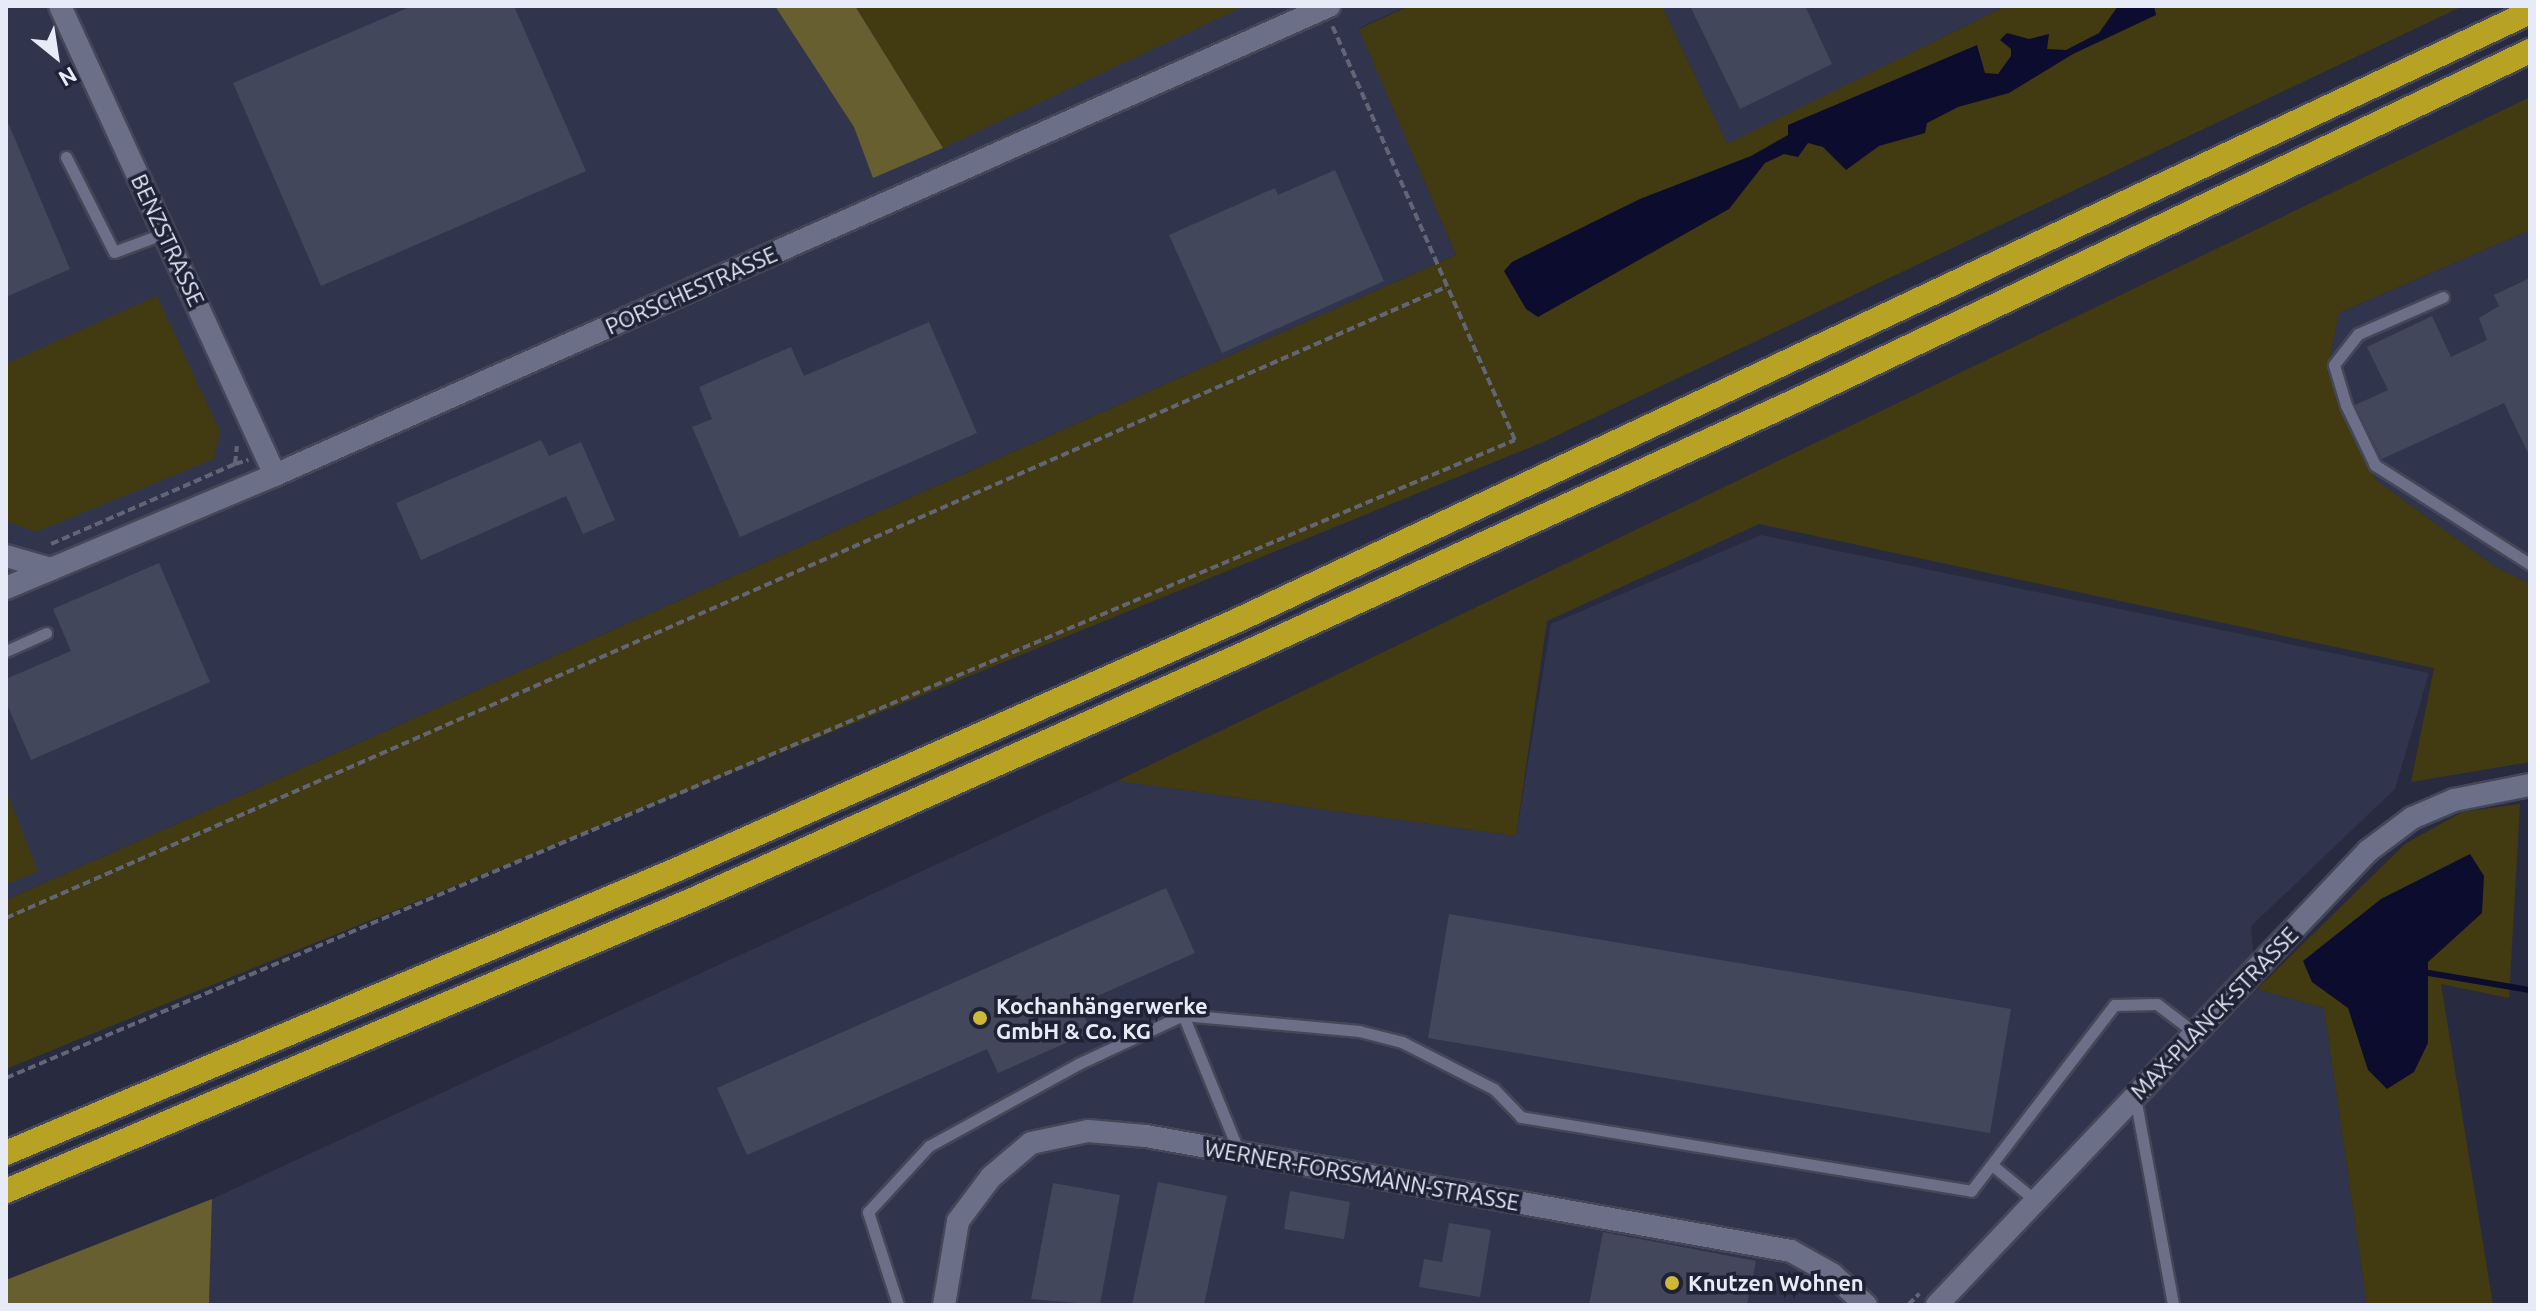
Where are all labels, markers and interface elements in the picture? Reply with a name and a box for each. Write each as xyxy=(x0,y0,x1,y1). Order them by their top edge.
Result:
north arrow xyxy=(16,16,96,96)
text: N xyxy=(55,62,82,92)
street label: BENZSTRASSE xyxy=(126,170,210,310)
street label: PORSCHESTRASSE xyxy=(601,240,781,340)
street label: MAX-PLANCK-STRASSE xyxy=(2125,921,2303,1105)
place label: Kochanhängerwerke GmbH & Co. KG xyxy=(996,992,1208,1044)
marker: Kochanhängerwerke GmbH & Co. KG xyxy=(971,1009,989,1027)
street label: WERNER-FORSSMANN-STRASSE xyxy=(1203,1134,1521,1216)
place label: Knutzen Wohnen xyxy=(1688,1270,1864,1296)
marker: Knutzen Wohnen xyxy=(1663,1274,1681,1292)

